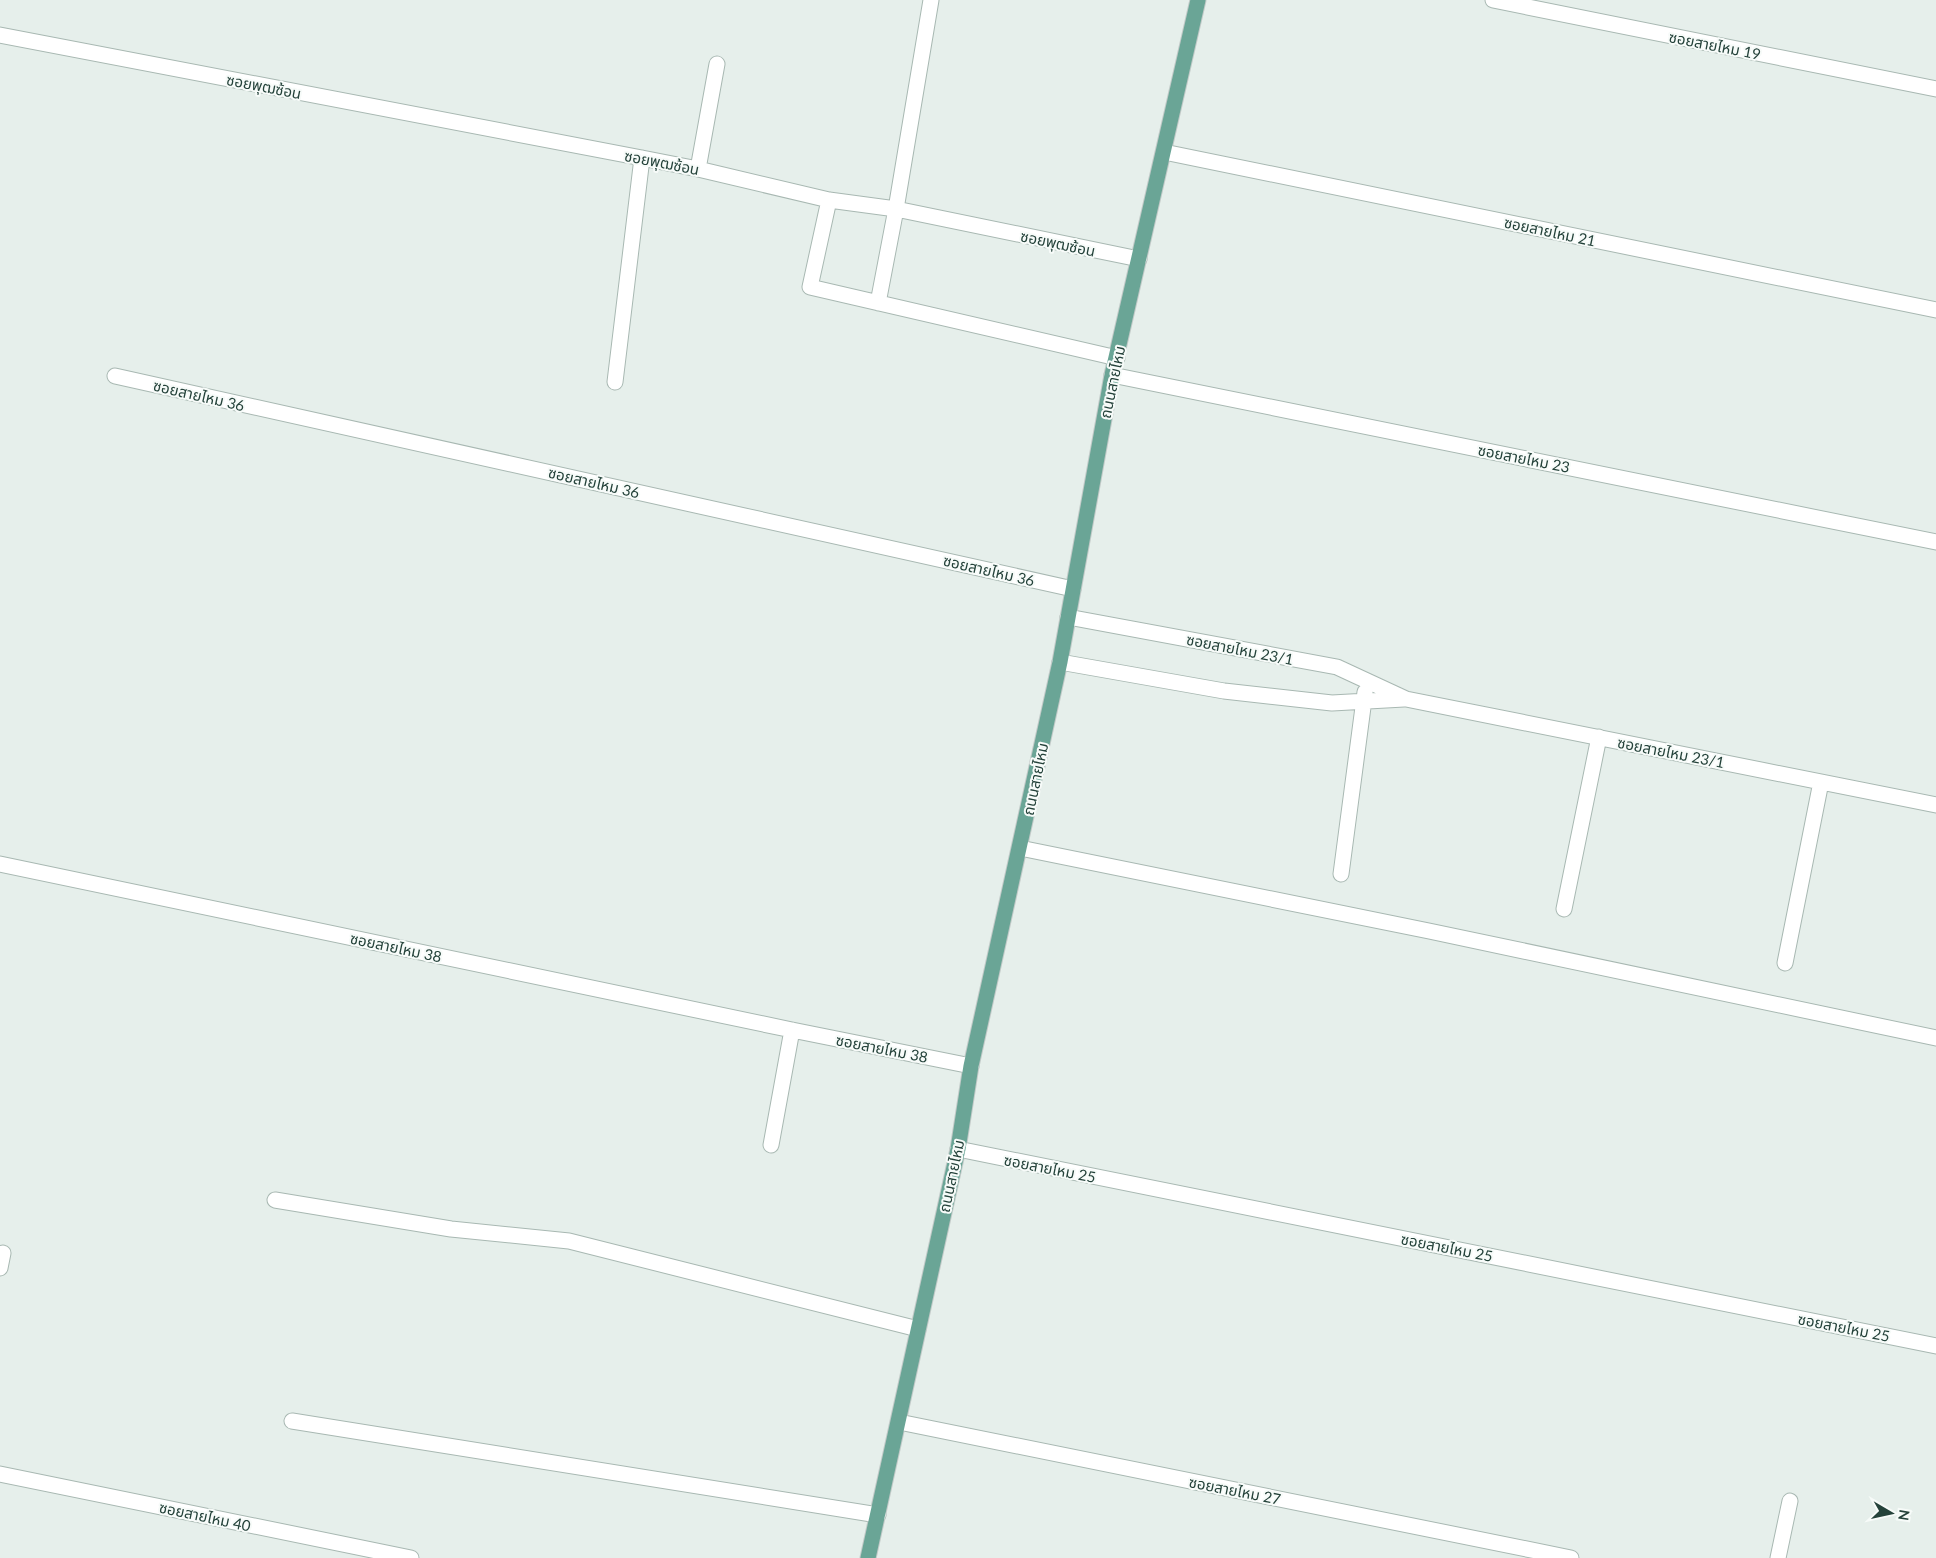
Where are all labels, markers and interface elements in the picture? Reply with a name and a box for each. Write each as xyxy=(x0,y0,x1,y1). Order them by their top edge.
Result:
street label: ซอยสายไหม 19 xyxy=(1668,27,1762,63)
street label: ซอยพุฒซ้อน xyxy=(225,70,303,103)
street label: ซอยพุฒซ้อน xyxy=(623,146,701,179)
street label: ซอยสายไหม 21 xyxy=(1503,213,1597,249)
street label: ซอยพุฒซ้อน xyxy=(1019,226,1097,261)
street label: ถนนสายไหม xyxy=(1096,344,1128,420)
street label: ซอยสายไหม 36 xyxy=(152,376,247,414)
street label: ซอยสายไหม 23 xyxy=(1477,440,1571,476)
street label: ซอยสายไหม 36 xyxy=(547,463,642,501)
street label: ซอยสายไหม 36 xyxy=(942,551,1037,589)
street label: ซอยสายไหม 23/1 xyxy=(1185,630,1295,668)
street label: ซอยสายไหม 23/1 xyxy=(1616,733,1726,771)
street label: ถนนสายไหม xyxy=(1019,741,1051,817)
street label: ซอยสายไหม 38 xyxy=(349,929,443,965)
street label: ซอยสายไหม 38 xyxy=(835,1030,929,1066)
street label: ถนนสายไหม xyxy=(935,1138,967,1214)
street label: ซอยสายไหม 25 xyxy=(1003,1150,1097,1186)
street label: ซอยสายไหม 25 xyxy=(1400,1229,1494,1265)
street label: ซอยสายไหม 25 xyxy=(1797,1309,1891,1345)
street label: ซอยสายไหม 27 xyxy=(1188,1472,1283,1508)
north arrow xyxy=(1866,1488,1916,1538)
street label: ซอยสายไหม 40 xyxy=(158,1498,253,1535)
text: N xyxy=(1895,1508,1914,1522)

